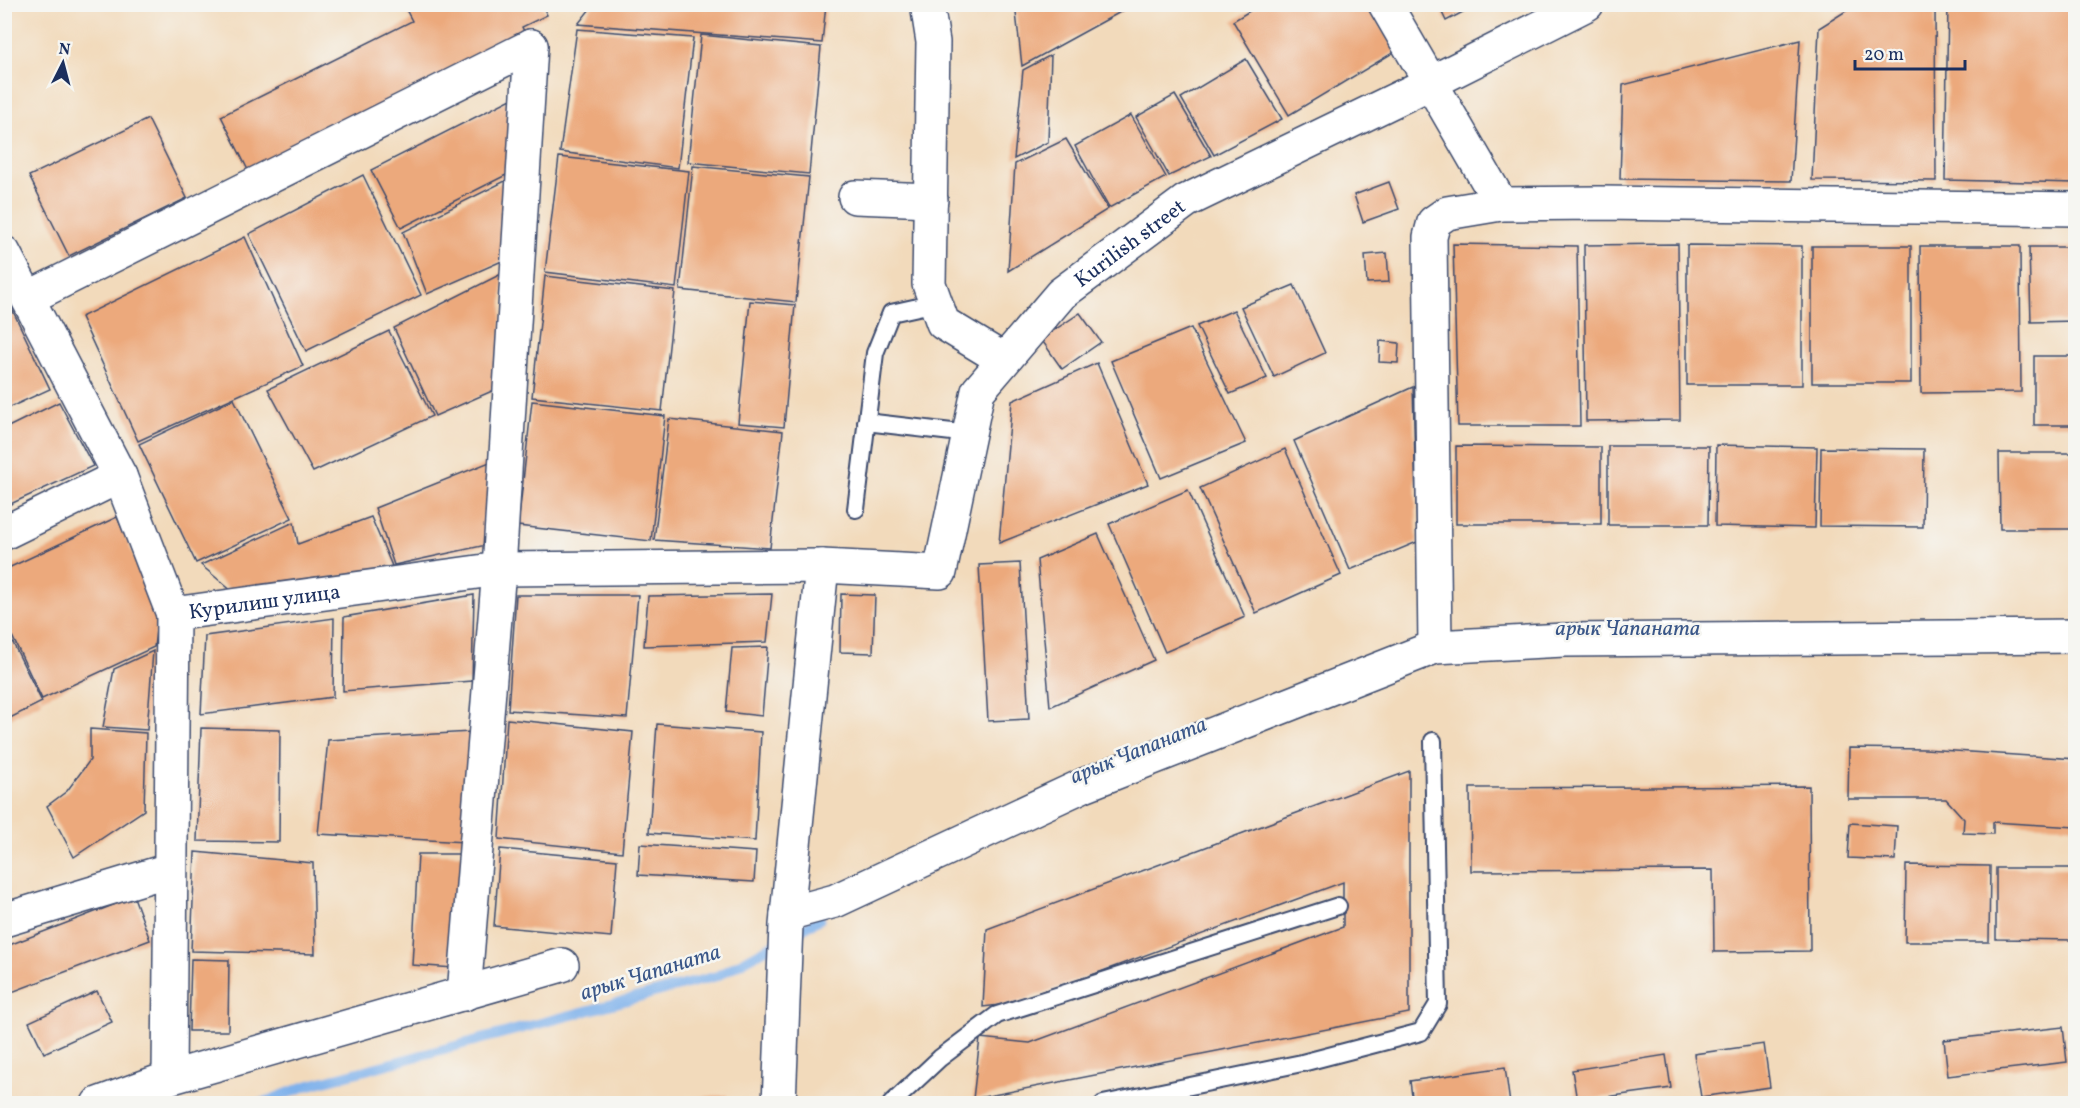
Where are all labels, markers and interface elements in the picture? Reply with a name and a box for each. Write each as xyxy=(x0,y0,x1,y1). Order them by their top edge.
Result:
north arrow xyxy=(33,33,93,93)
scale bar xyxy=(1855,33,1964,71)
text: N xyxy=(57,39,72,62)
text: 20 m xyxy=(1864,43,1904,68)
street label: Kurilish street xyxy=(1069,193,1192,295)
street label: Курилиш улица xyxy=(187,578,342,628)
water label: арык Чапаната xyxy=(1556,614,1700,645)
water label: арык Чапаната xyxy=(1066,710,1212,793)
water label: арык Чапаната xyxy=(577,937,725,1009)

